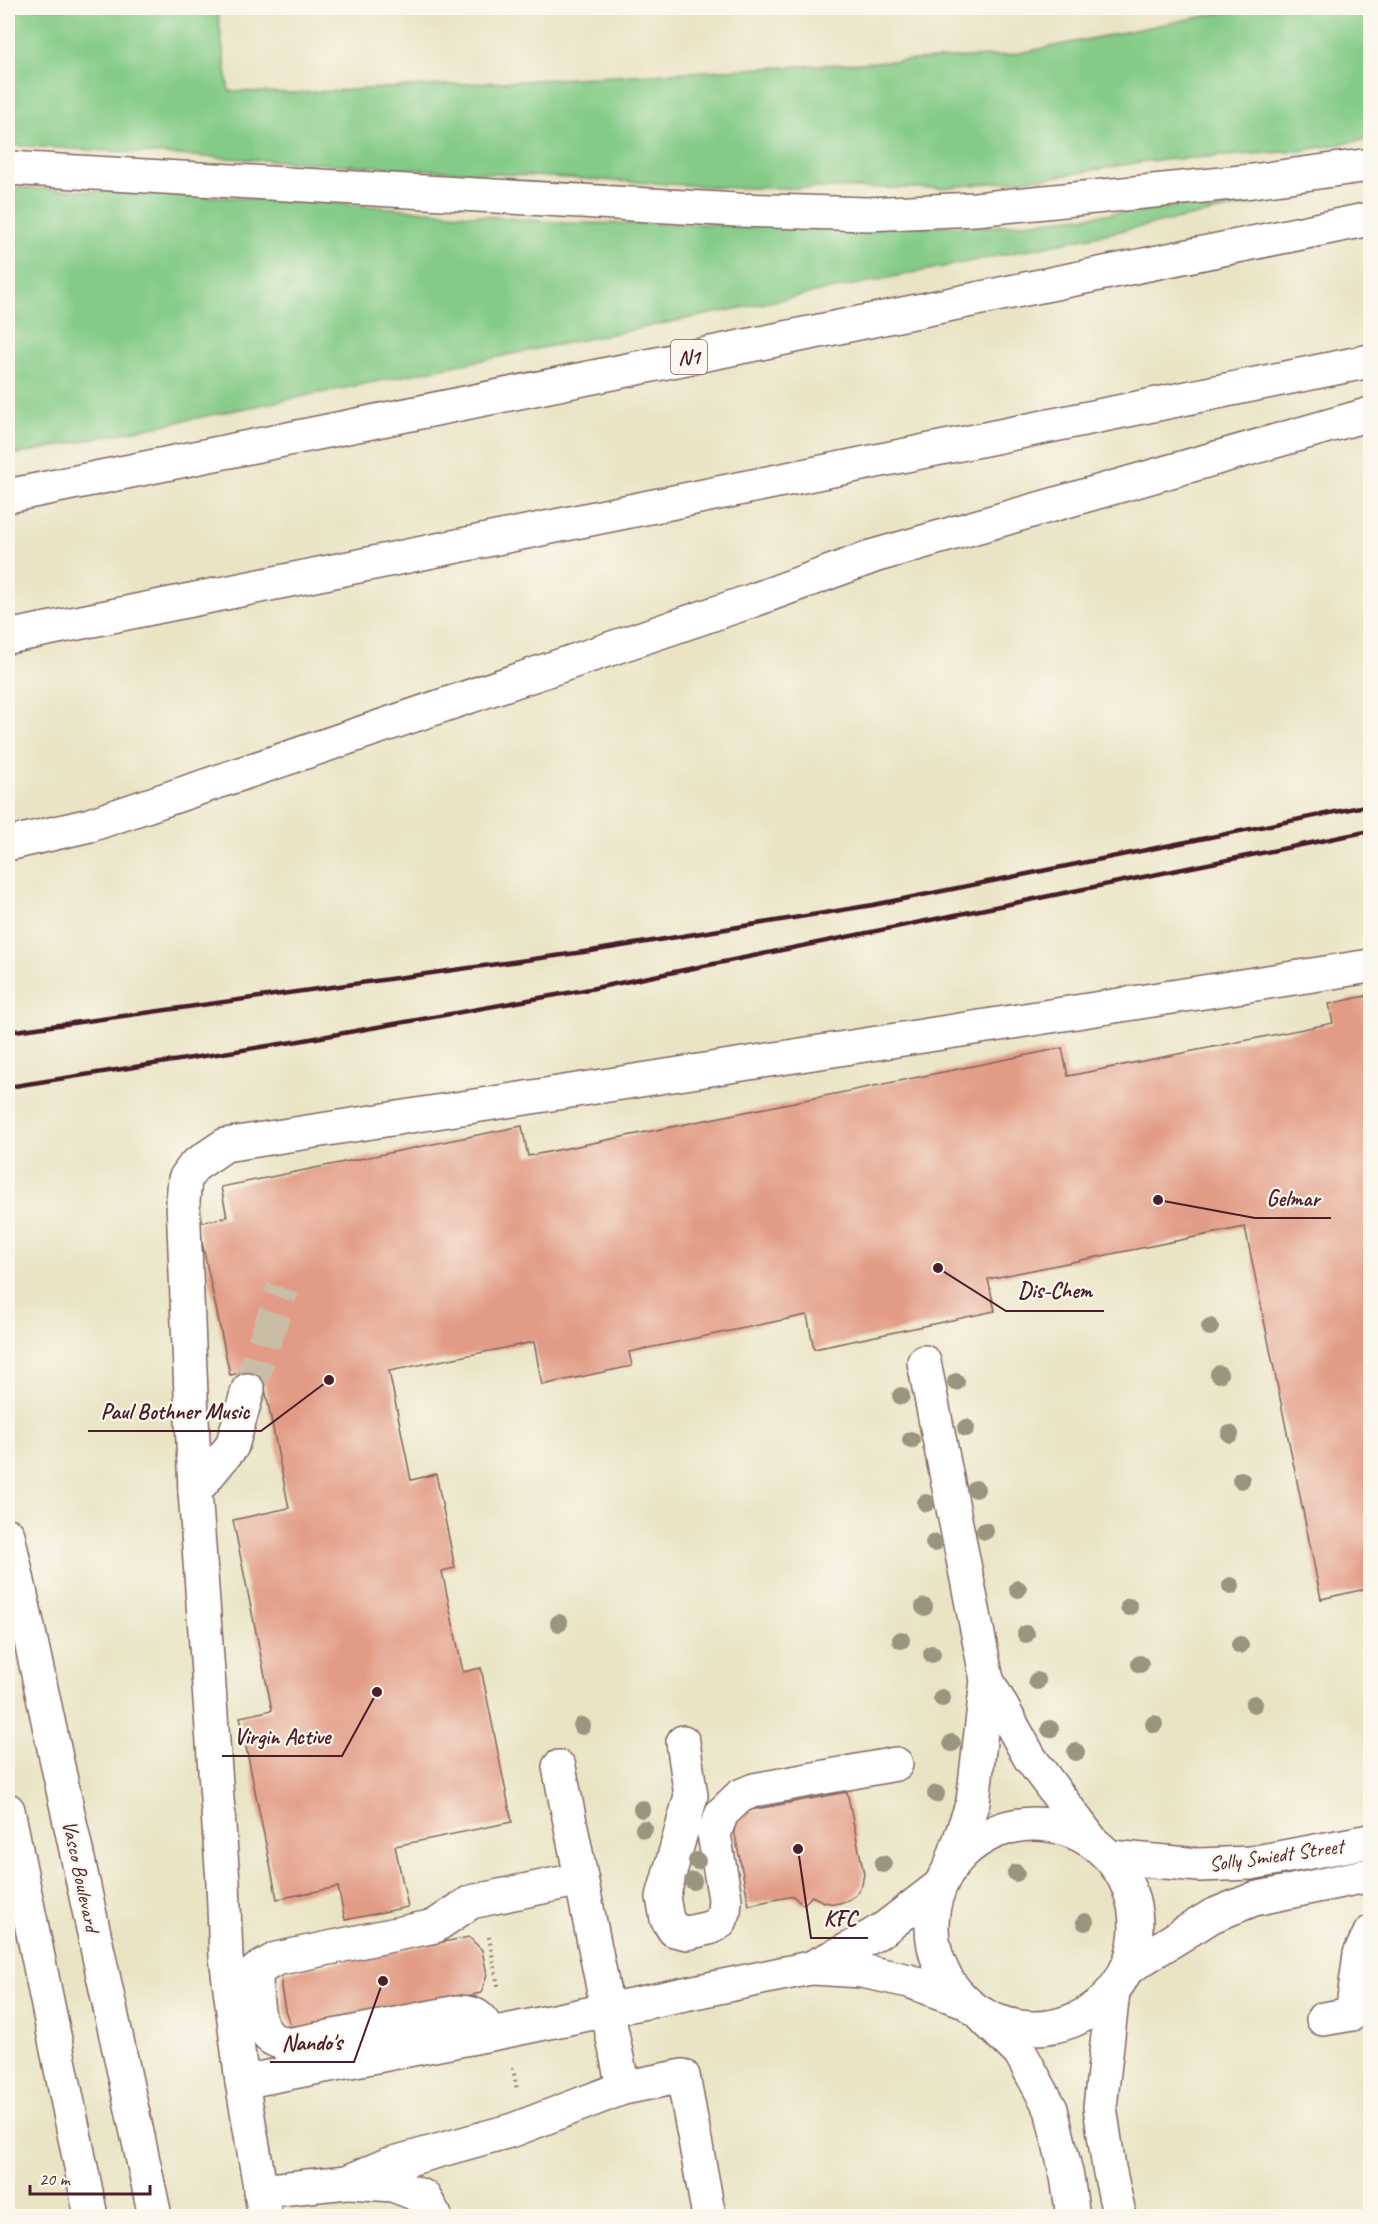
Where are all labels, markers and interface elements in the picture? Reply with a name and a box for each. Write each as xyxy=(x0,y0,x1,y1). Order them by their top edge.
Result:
road number: N1 xyxy=(671,340,707,374)
callout: Gelmar xyxy=(1255,1178,1331,1218)
text: Gelmar xyxy=(1267,1185,1321,1213)
callout: Dis-Chem xyxy=(1006,1271,1104,1311)
text: Dis-Chem xyxy=(1018,1277,1094,1305)
callout: Paul Bothner Music xyxy=(88,1391,261,1431)
text: Paul Bothner Music xyxy=(101,1398,250,1426)
callout: Virgin Active xyxy=(222,1716,342,1756)
text: Virgin Active xyxy=(234,1723,333,1751)
street label: Vasco Boulevard xyxy=(57,1818,106,1937)
street label: Solly Smiedt Street xyxy=(1207,1832,1348,1877)
callout: KFC xyxy=(811,1898,868,1938)
text: KFC xyxy=(824,1905,860,1933)
callout: Nando's xyxy=(270,2022,354,2062)
text: Nando's xyxy=(282,2029,345,2057)
scale bar xyxy=(30,2158,150,2196)
text: 20 m xyxy=(39,2168,72,2190)

